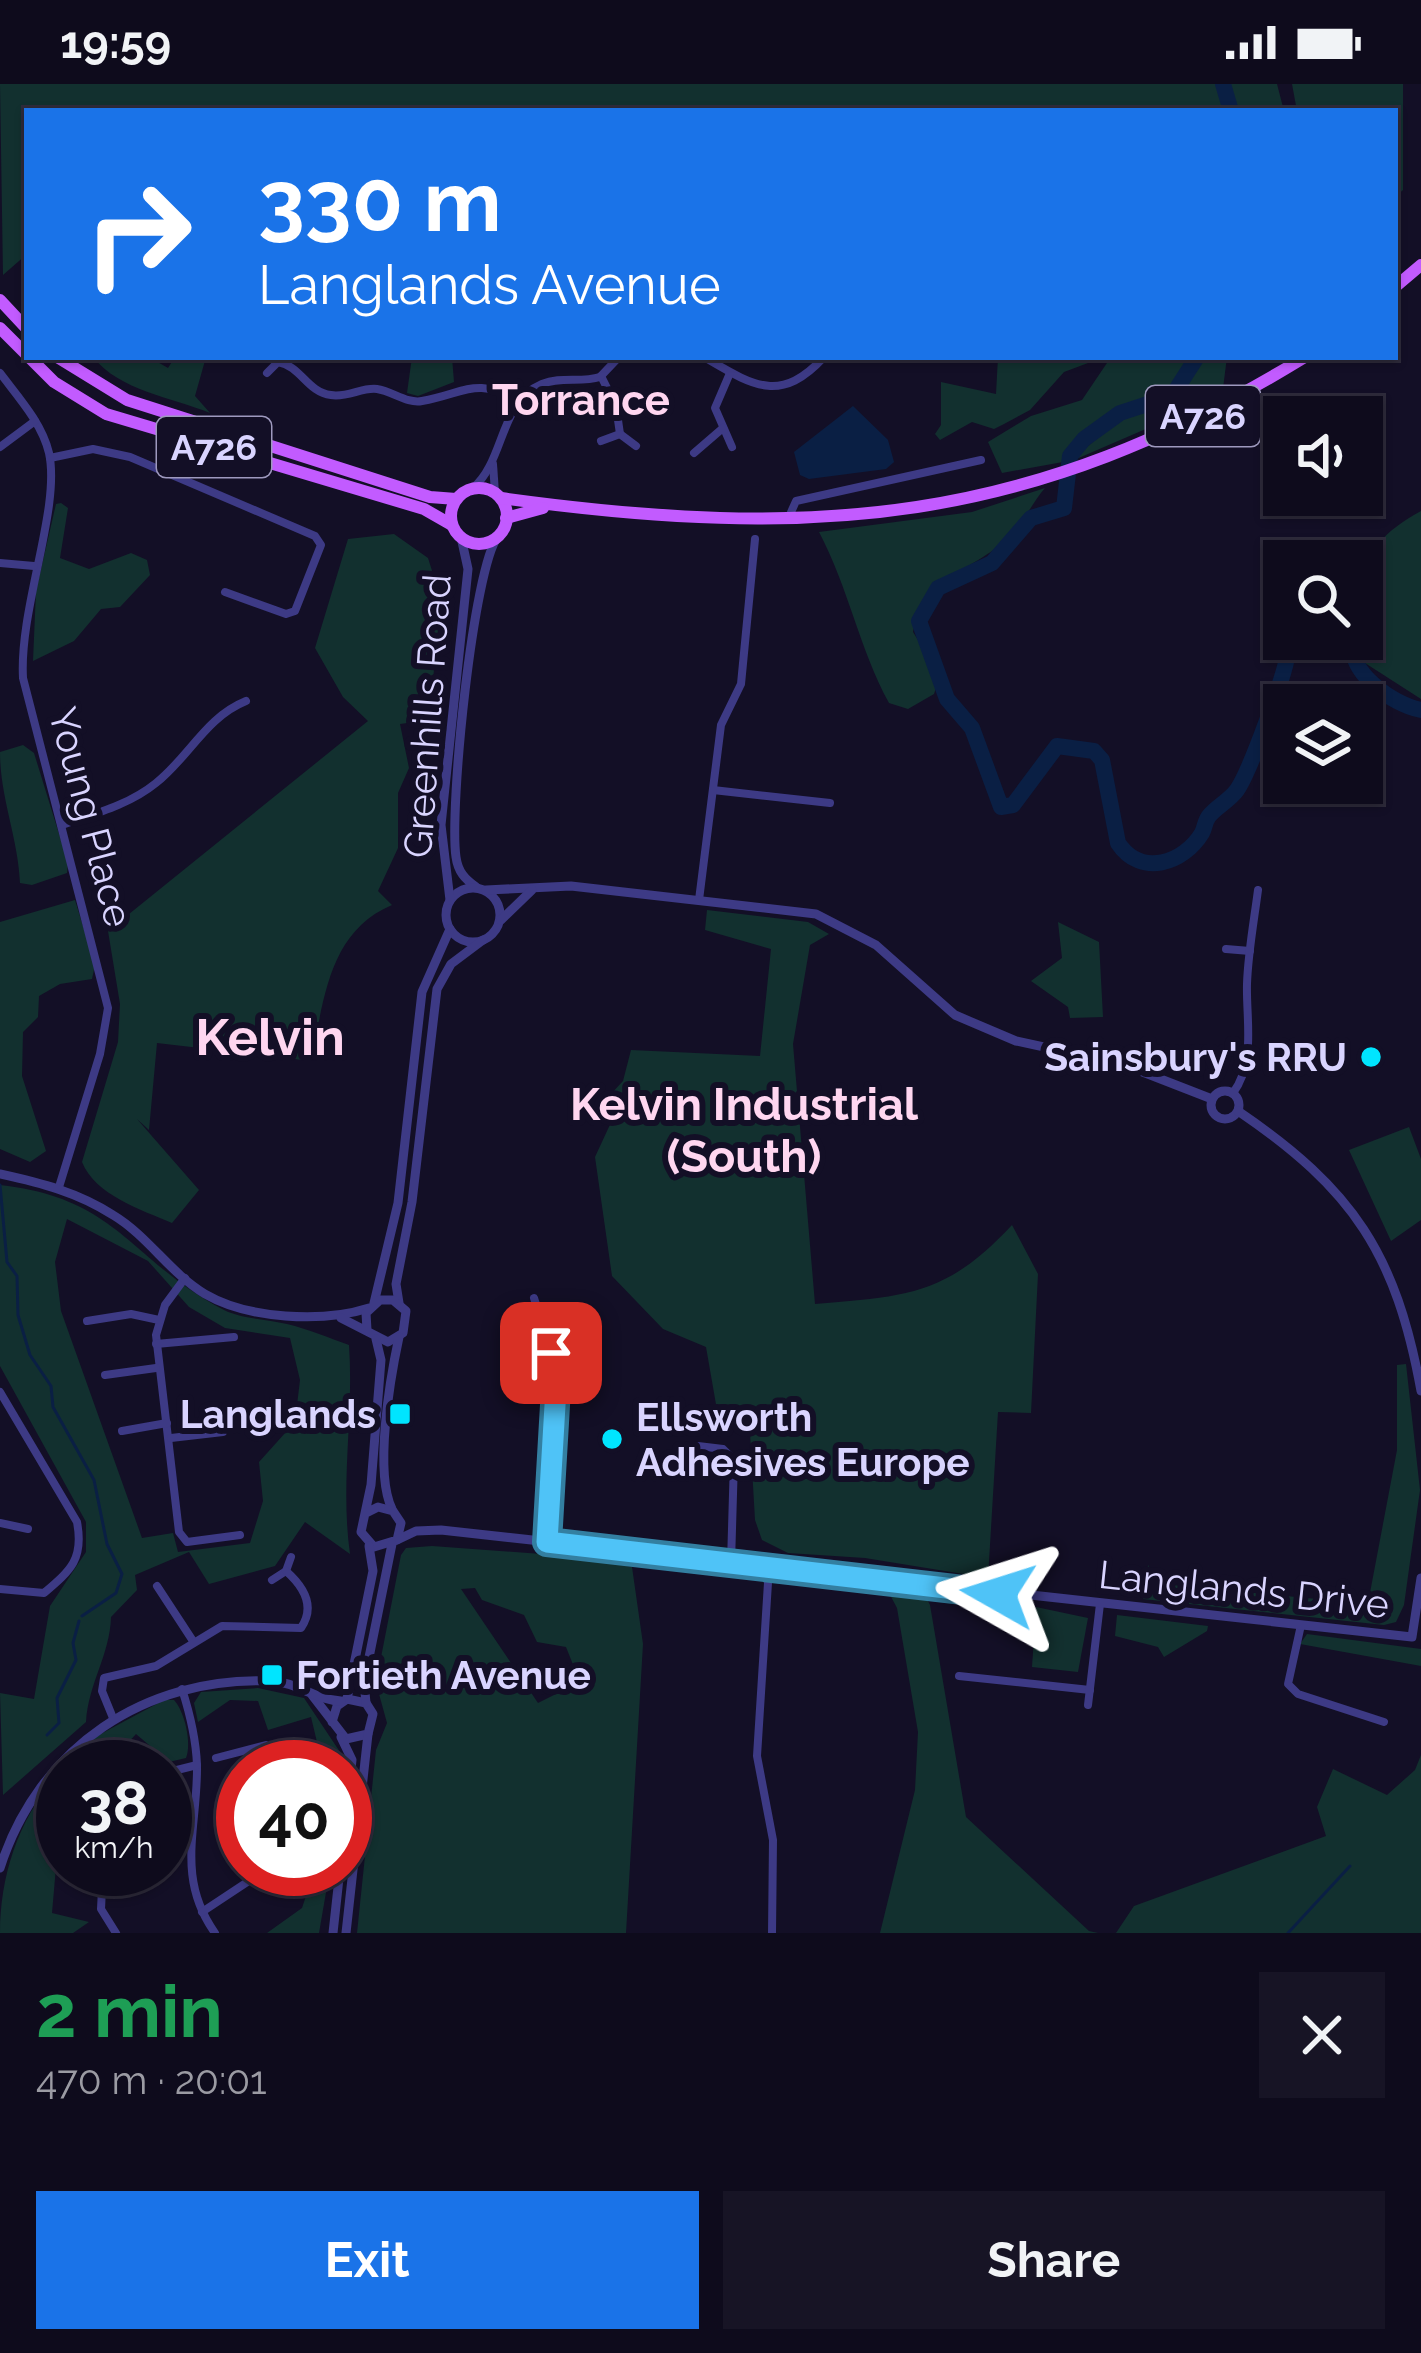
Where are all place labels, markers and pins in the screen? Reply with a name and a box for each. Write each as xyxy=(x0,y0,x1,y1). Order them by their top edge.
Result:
place label: Sainsbury's RRU xyxy=(1044,1034,1347,1080)
marker: Sainsbury's RRU xyxy=(1358,1044,1384,1070)
pin xyxy=(500,1302,602,1404)
place label: Langlands xyxy=(180,1391,376,1437)
place label: Ellsworth Adhesives Europe xyxy=(636,1394,970,1485)
marker: Langlands xyxy=(387,1401,413,1427)
marker: Ellsworth Adhesives Europe xyxy=(599,1426,625,1452)
place label: Fortieth Avenue xyxy=(296,1652,591,1698)
marker: Fortieth Avenue xyxy=(259,1662,285,1688)

